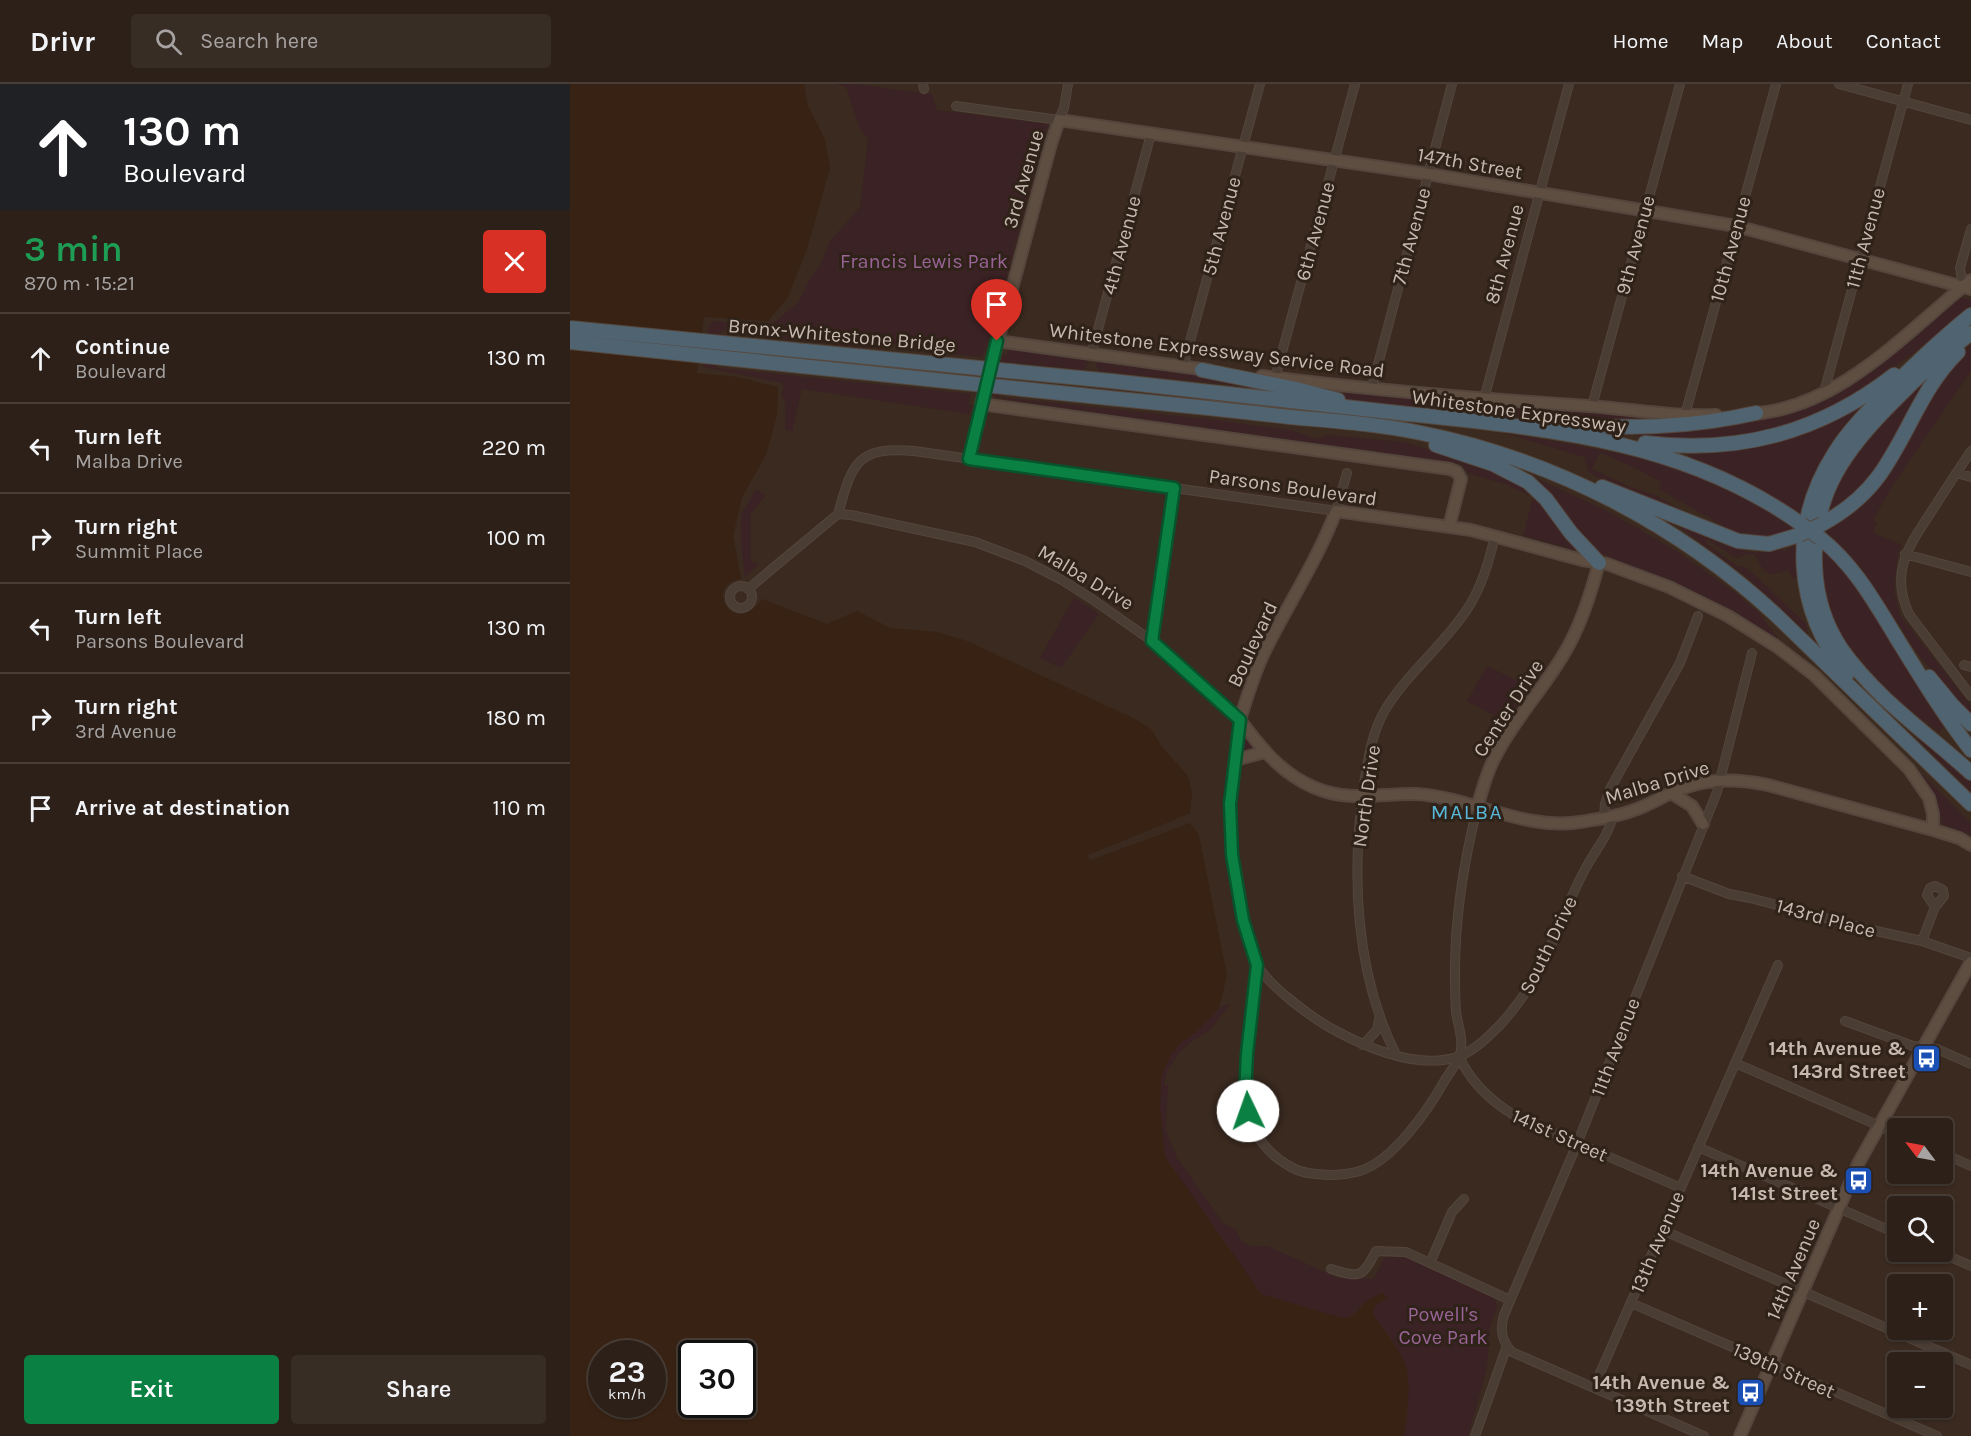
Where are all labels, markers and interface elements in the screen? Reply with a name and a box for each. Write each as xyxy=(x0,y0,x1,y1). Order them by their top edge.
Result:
search box xyxy=(131,14,551,68)
text: Drivr xyxy=(30,25,95,58)
icon: search xyxy=(152,25,185,58)
text: Search here xyxy=(200,28,318,54)
text: Home xyxy=(1613,29,1669,53)
text: Map xyxy=(1702,29,1743,53)
text: About xyxy=(1776,29,1833,53)
text: Contact xyxy=(1866,29,1941,53)
text: 130 m xyxy=(123,106,241,156)
icon: ahead xyxy=(24,108,102,186)
street label: 3rd Avenue xyxy=(998,127,1049,231)
street label: 147th Street xyxy=(1416,143,1525,184)
text: Boulevard xyxy=(123,157,247,189)
street label: 5th Avenue xyxy=(1197,174,1246,278)
street label: 6th Avenue xyxy=(1291,179,1340,283)
street label: 7th Avenue xyxy=(1387,185,1435,287)
street label: 11th Avenue xyxy=(1841,185,1890,291)
street label: 4th Avenue xyxy=(1097,193,1146,297)
street label: 9th Avenue xyxy=(1611,193,1660,297)
street label: 10th Avenue xyxy=(1705,194,1756,305)
street label: 8th Avenue xyxy=(1480,202,1529,307)
text: 3 min xyxy=(24,228,123,270)
button: close xyxy=(483,230,546,293)
park label: Francis Lewis Park xyxy=(840,250,1008,273)
text: 870 m · 15:21 xyxy=(24,272,135,295)
pin xyxy=(971,279,1022,341)
icon: arrive xyxy=(980,288,1013,321)
street label: Bronx-Whitestone Bridge xyxy=(727,314,957,357)
street label: Whitestone Expressway Service Road xyxy=(1048,318,1386,383)
text: Continue xyxy=(75,334,170,360)
icon: ahead xyxy=(24,342,57,375)
text: 130 m xyxy=(487,345,546,371)
text: Boulevard xyxy=(75,360,166,383)
street label: Whitestone Expressway xyxy=(1410,385,1628,438)
text: Turn left xyxy=(75,424,162,450)
icon: left xyxy=(24,432,57,465)
text: 220 m xyxy=(482,435,546,461)
text: Malba Drive xyxy=(75,450,183,473)
street label: Parsons Boulevard xyxy=(1207,464,1378,511)
text: Turn right xyxy=(75,514,178,540)
icon: right xyxy=(24,522,57,555)
text: 100 m xyxy=(487,525,546,551)
text: Summit Place xyxy=(75,540,203,563)
street label: Malba Drive xyxy=(1034,540,1138,615)
street label: Boulevard xyxy=(1223,598,1282,691)
text: Turn left xyxy=(75,604,162,630)
icon: left xyxy=(24,612,57,645)
text: 130 m xyxy=(487,615,546,641)
text: Parsons Boulevard xyxy=(75,630,245,653)
street label: Center Drive xyxy=(1469,655,1548,761)
text: Turn right xyxy=(75,694,178,720)
icon: right xyxy=(24,702,57,735)
text: 180 m xyxy=(486,705,546,731)
text: 3rd Avenue xyxy=(75,720,176,743)
street label: North Drive xyxy=(1348,744,1385,849)
street label: Malba Drive xyxy=(1602,756,1712,809)
icon: arrive xyxy=(24,792,57,825)
text: Arrive at destination xyxy=(75,795,290,821)
text: 110 m xyxy=(493,795,546,821)
district label: MALBA xyxy=(1431,800,1503,824)
street label: South Drive xyxy=(1515,892,1582,998)
street label: 143rd Place xyxy=(1774,894,1878,943)
street label: 11th Avenue xyxy=(1586,995,1645,1100)
place label: 14th Avenue & 143rd Street xyxy=(1769,1037,1906,1083)
bus stop icon: 14th Avenue & 143rd Street xyxy=(1911,1043,1943,1075)
position arrow xyxy=(1216,1079,1280,1143)
street label: 141st Street xyxy=(1508,1104,1612,1167)
north arrow xyxy=(1887,1118,1953,1184)
map controls xyxy=(1887,1118,1953,1418)
place label: 14th Avenue & 141st Street xyxy=(1701,1159,1838,1205)
bus stop icon: 14th Avenue & 141st Street xyxy=(1843,1165,1875,1197)
street label: 13th Avenue xyxy=(1626,1188,1689,1297)
button: search xyxy=(1887,1196,1953,1262)
street label: 14th Avenue xyxy=(1762,1215,1825,1323)
button: + xyxy=(1887,1274,1953,1340)
park label: Powell's Cove Park xyxy=(1399,1303,1487,1349)
street label: 139th Street xyxy=(1729,1338,1839,1403)
speed limit sign: 30 xyxy=(678,1340,756,1418)
button: − xyxy=(1887,1352,1953,1418)
text: 23 xyxy=(609,1354,645,1390)
button: Exit xyxy=(24,1355,279,1424)
button: Share xyxy=(291,1355,546,1424)
place label: 14th Avenue & 139th Street xyxy=(1593,1371,1730,1417)
bus stop icon: 14th Avenue & 139th Street xyxy=(1735,1377,1767,1409)
text: km/h xyxy=(608,1385,646,1403)

